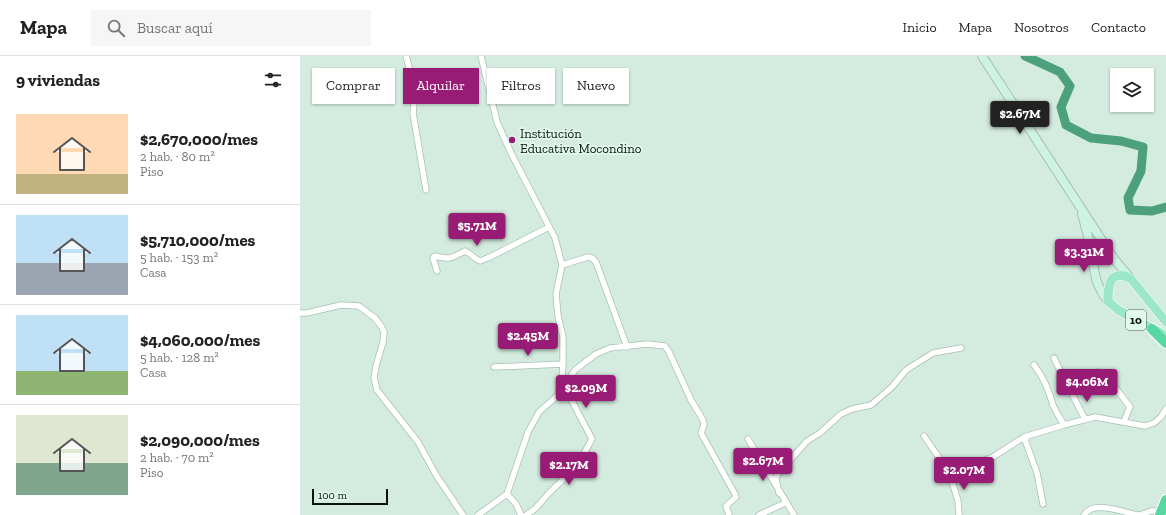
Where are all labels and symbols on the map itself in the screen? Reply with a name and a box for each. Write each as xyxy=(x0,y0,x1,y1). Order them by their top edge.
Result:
pin: $2.67M xyxy=(987,101,1053,135)
place label: Institución Educativa Mocondino xyxy=(520,126,642,156)
marker: Institución Educativa Mocondino xyxy=(507,135,517,145)
pin: $5.71M xyxy=(444,213,510,247)
pin: $3.31M xyxy=(1051,239,1117,273)
road number: 10 xyxy=(1126,310,1146,330)
pin: $2.45M xyxy=(495,323,561,357)
pin: $4.06M xyxy=(1054,369,1120,403)
pin: $2.09M xyxy=(553,375,619,409)
pin: $2.67M xyxy=(730,448,796,482)
pin: $2.17M xyxy=(536,452,602,486)
pin: $2.07M xyxy=(931,457,997,491)
scale bar xyxy=(312,487,388,506)

